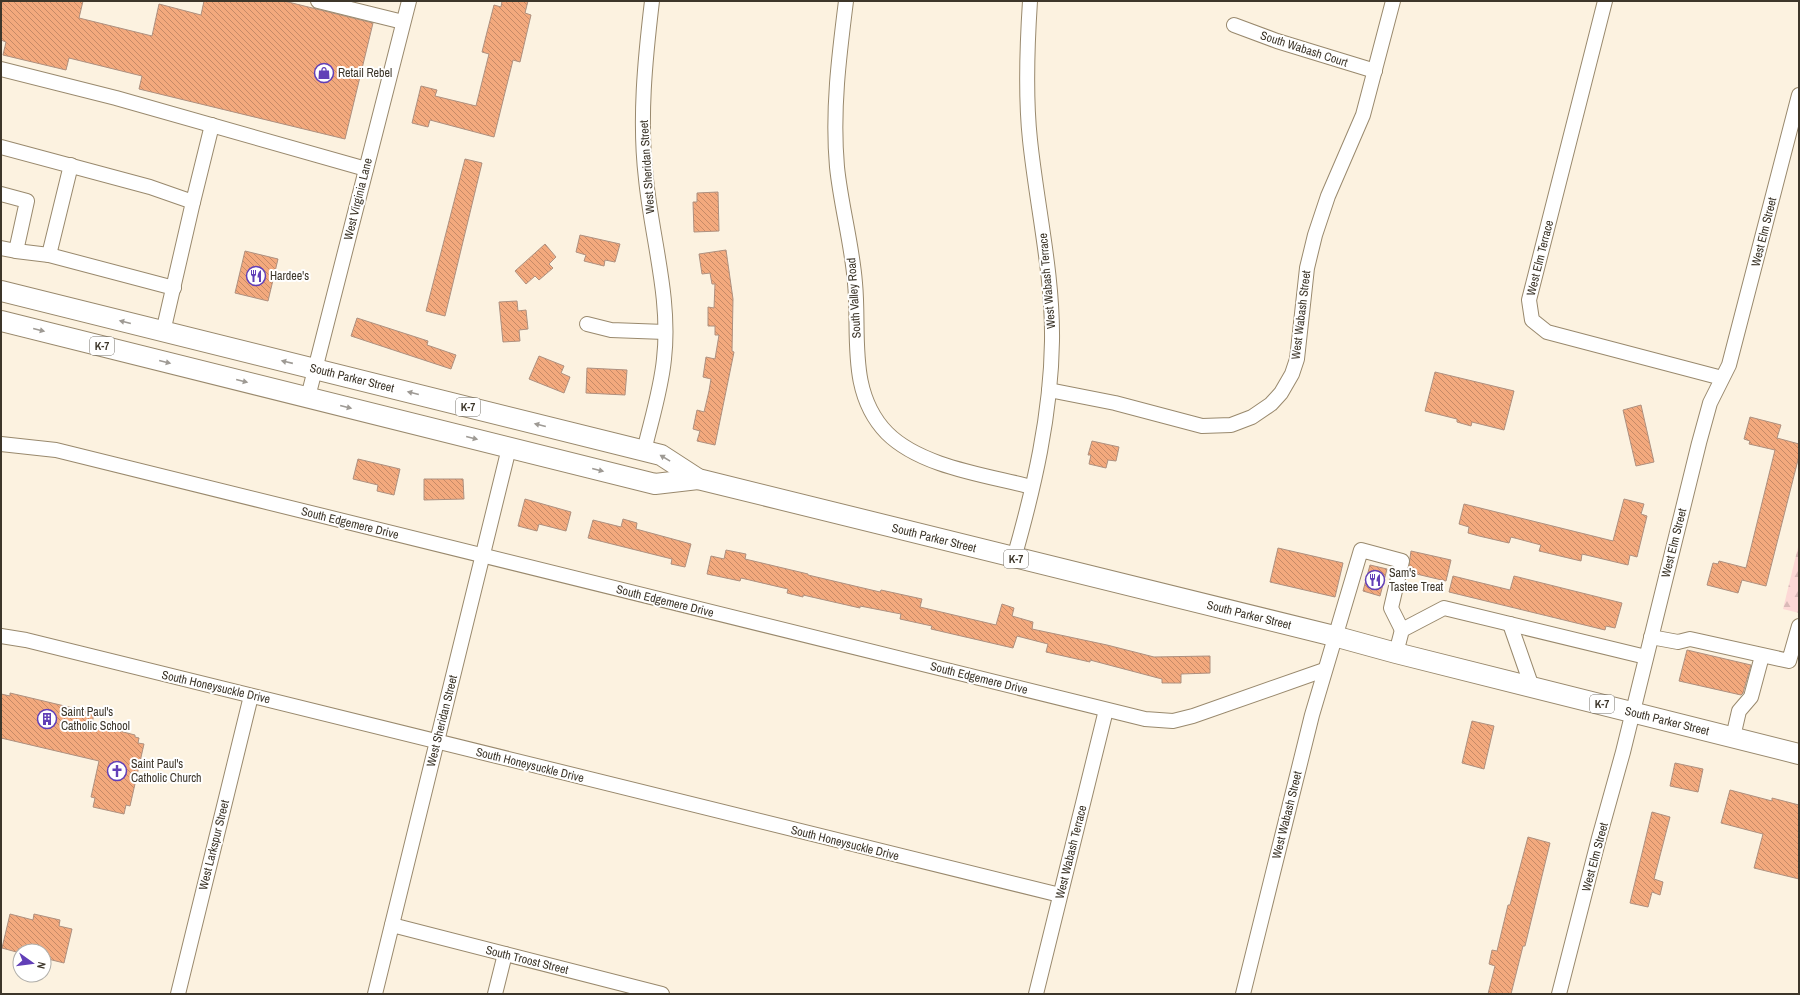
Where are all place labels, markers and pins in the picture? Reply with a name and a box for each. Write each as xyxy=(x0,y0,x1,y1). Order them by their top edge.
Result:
shop icon: Retail Rebel xyxy=(313,62,335,84)
place label: Retail Rebel xyxy=(338,65,392,81)
restaurant icon: Hardee's xyxy=(245,265,267,287)
place label: Hardee's xyxy=(270,268,309,284)
place label: Sam's Tastee Treat xyxy=(1389,565,1444,595)
restaurant icon: Sam's Tastee Treat xyxy=(1364,569,1386,591)
place label: Saint Paul's Catholic School xyxy=(61,704,130,734)
building icon: Saint Paul's Catholic School xyxy=(36,708,58,730)
place label: Saint Paul's Catholic Church xyxy=(131,756,202,786)
church icon: Saint Paul's Catholic Church xyxy=(106,760,128,782)

